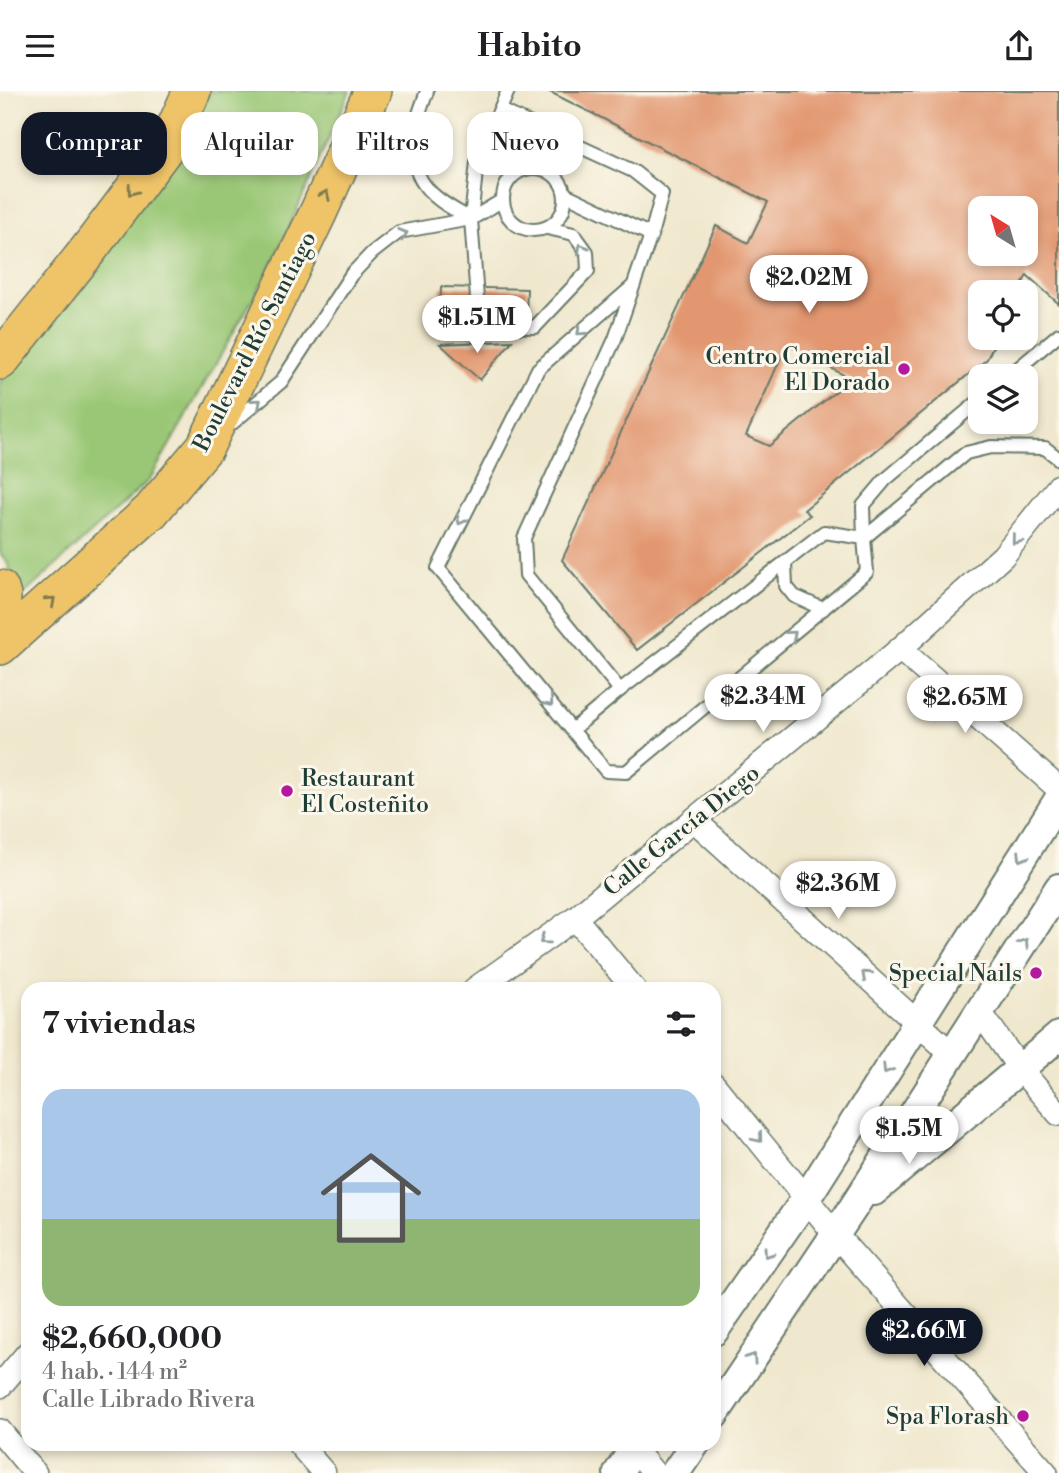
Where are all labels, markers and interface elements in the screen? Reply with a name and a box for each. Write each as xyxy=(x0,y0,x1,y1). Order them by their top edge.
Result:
text: Habito xyxy=(477,26,582,66)
icon: menu xyxy=(21,27,59,65)
icon: share xyxy=(1000,27,1038,65)
chip: Comprar xyxy=(21,112,167,175)
chip: Alquilar xyxy=(181,112,318,175)
chip: Filtros xyxy=(332,112,453,175)
chip: Nuevo xyxy=(467,112,583,175)
one-way arrow xyxy=(128,183,141,196)
one-way arrow xyxy=(317,190,331,203)
north arrow xyxy=(968,196,1038,266)
map controls xyxy=(968,196,1038,434)
street label: Boulevard Río Santiago xyxy=(187,227,323,457)
one-way arrow xyxy=(396,228,409,242)
one-way arrow xyxy=(576,243,590,255)
pin: $2.02M xyxy=(752,255,866,315)
text: $2.02M xyxy=(766,264,852,292)
button: locate xyxy=(968,280,1038,350)
pin: $1.51M xyxy=(420,295,534,355)
text: $1.51M xyxy=(438,304,516,332)
one-way arrow xyxy=(577,323,590,335)
place label: Centro Comercial El Dorado xyxy=(706,343,890,397)
marker: Centro Comercial El Dorado xyxy=(896,361,912,377)
button: layers xyxy=(968,364,1038,434)
one-way arrow xyxy=(248,399,261,411)
one-way arrow xyxy=(456,513,470,525)
one-way arrow xyxy=(1012,532,1025,544)
one-way arrow xyxy=(43,596,56,609)
one-way arrow xyxy=(785,630,797,643)
pin: $2.34M xyxy=(706,675,820,734)
pin: $2.65M xyxy=(908,675,1022,735)
text: $2.34M xyxy=(720,683,806,711)
text: $2.65M xyxy=(923,684,1007,712)
one-way arrow xyxy=(541,694,553,707)
street label: Calle García Diego xyxy=(598,759,765,902)
place label: Restaurant El Costeñito xyxy=(301,765,429,819)
marker: Restaurant El Costeñito xyxy=(279,783,295,799)
one-way arrow xyxy=(1018,849,1031,862)
pin: $2.36M xyxy=(781,861,895,921)
text: $2.36M xyxy=(796,870,880,898)
one-way arrow xyxy=(539,931,552,944)
one-way arrow xyxy=(1016,937,1029,950)
place label: Special Nails xyxy=(889,960,1022,988)
marker: Special Nails xyxy=(1028,965,1044,981)
one-way arrow xyxy=(861,971,874,984)
text: 7 viviendas xyxy=(42,1005,196,1043)
icon: filters xyxy=(662,1005,700,1043)
one-way arrow xyxy=(883,1062,896,1075)
pin: $1.5M xyxy=(860,1107,958,1166)
text: $1.5M xyxy=(876,1115,942,1143)
one-way arrow xyxy=(749,1130,762,1142)
icon: home xyxy=(308,1135,434,1261)
one-way arrow xyxy=(764,1245,776,1258)
pin: $2.66M xyxy=(867,1309,981,1368)
text: $2.66M xyxy=(882,1317,966,1345)
text: $2,660,000 xyxy=(42,1320,222,1358)
one-way arrow xyxy=(744,1353,756,1366)
text: 4 hab. · 144 m² xyxy=(42,1358,187,1386)
text: Calle Librado Rivera xyxy=(42,1386,255,1414)
place label: Spa Florash xyxy=(886,1403,1009,1431)
marker: Spa Florash xyxy=(1015,1408,1031,1424)

